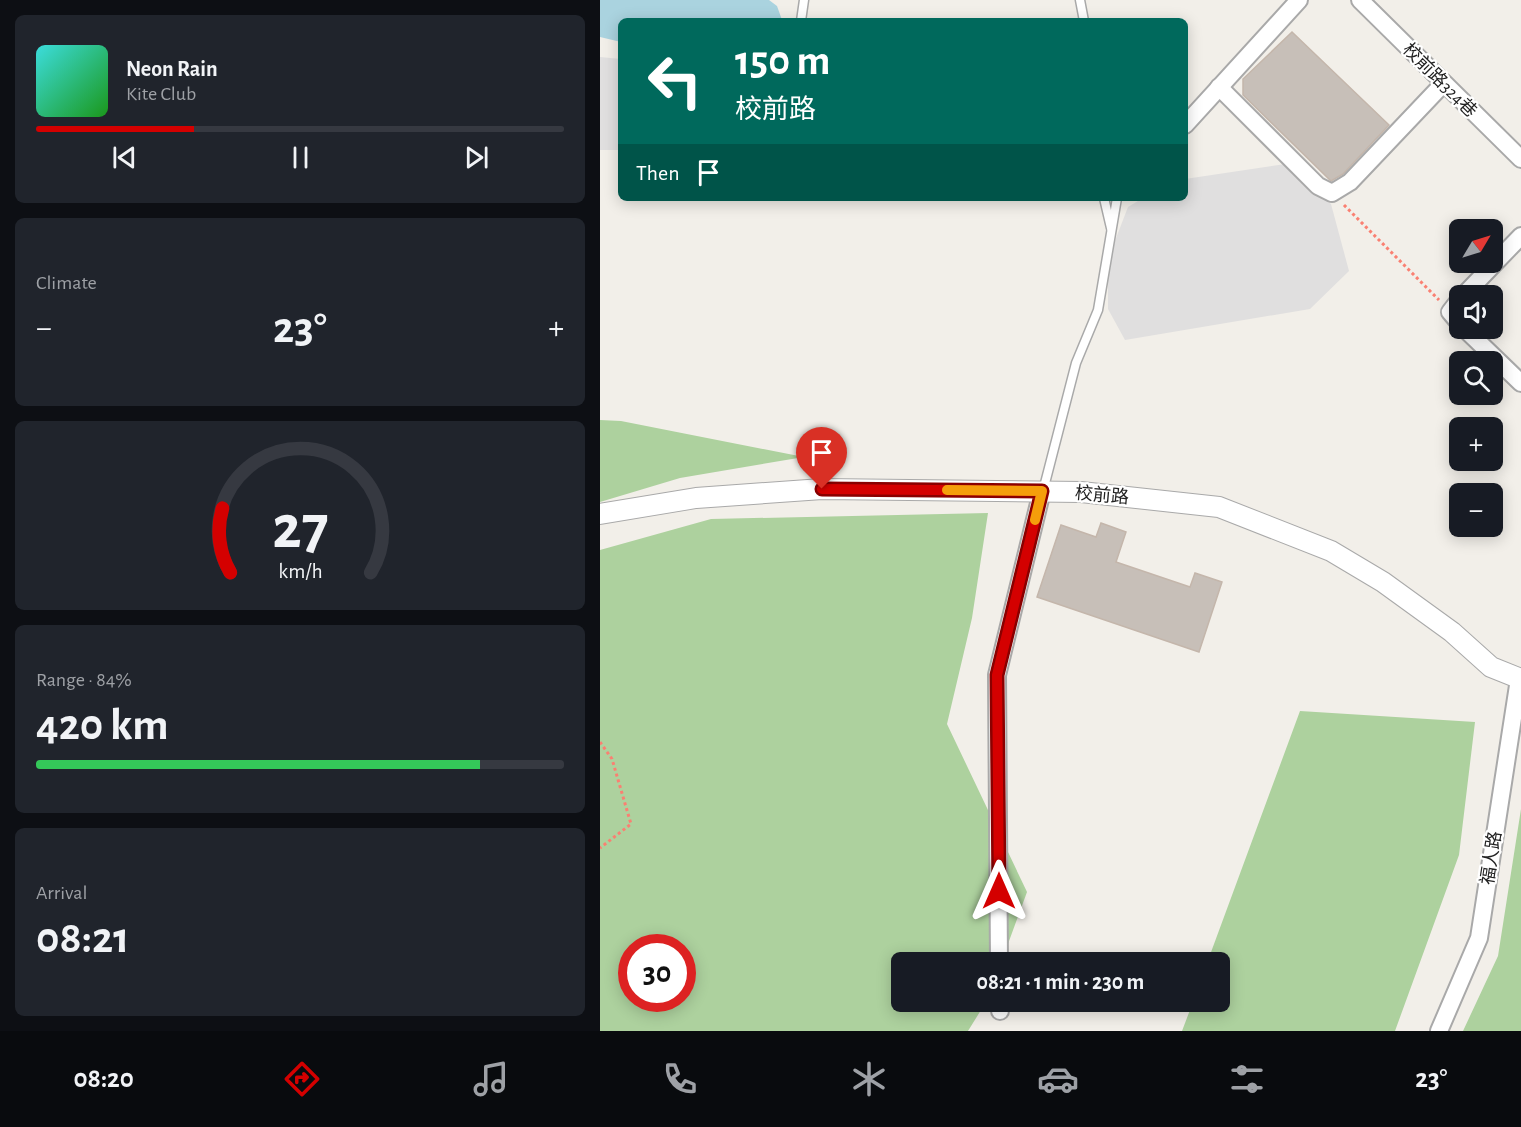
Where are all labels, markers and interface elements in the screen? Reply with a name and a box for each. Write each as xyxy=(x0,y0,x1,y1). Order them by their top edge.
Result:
street label: 校前路324巷 xyxy=(1399,39,1481,121)
text: 150 m xyxy=(735,40,830,82)
icon: left xyxy=(636,42,714,120)
text: Neon Rain xyxy=(126,58,218,80)
text: Kite Club xyxy=(126,84,196,104)
text: 校前路 xyxy=(735,96,816,123)
icon: previous xyxy=(108,141,141,174)
icon: pause xyxy=(284,141,317,174)
icon: next xyxy=(460,141,493,174)
icon: arrive xyxy=(692,156,725,189)
text: Then xyxy=(636,162,680,184)
north arrow xyxy=(1449,219,1503,273)
map controls xyxy=(1449,219,1503,537)
text: Climate xyxy=(36,273,97,293)
button: sound xyxy=(1449,285,1503,339)
text: 23° xyxy=(273,306,327,351)
text: − xyxy=(36,312,52,345)
text: + xyxy=(548,312,564,345)
button: search xyxy=(1449,351,1503,405)
button: + xyxy=(1449,417,1503,471)
pin xyxy=(796,427,847,489)
icon: arrive xyxy=(805,436,838,469)
street label: 校前路 xyxy=(1074,483,1130,507)
button: − xyxy=(1449,483,1503,537)
text: 27 xyxy=(272,497,328,559)
text: km/h xyxy=(278,561,322,582)
text: Range · 84% xyxy=(36,670,132,690)
text: 420 km xyxy=(36,703,169,748)
street label: 福人路 xyxy=(1477,830,1505,886)
position arrow xyxy=(967,859,1031,923)
text: Arrival xyxy=(36,883,87,903)
text: 08:21 xyxy=(36,916,129,961)
speed limit sign: 30 xyxy=(618,934,696,1012)
text: 08:21 · 1 min · 230 m xyxy=(977,971,1144,993)
icon: directions xyxy=(281,1058,323,1100)
icon: music xyxy=(470,1058,512,1100)
icon: phone xyxy=(659,1058,701,1100)
icon: climate xyxy=(848,1058,890,1100)
icon: car xyxy=(1037,1058,1079,1100)
icon: filters xyxy=(1226,1058,1268,1100)
text: 08:20 xyxy=(74,1065,134,1092)
text: 23° xyxy=(1415,1065,1447,1092)

